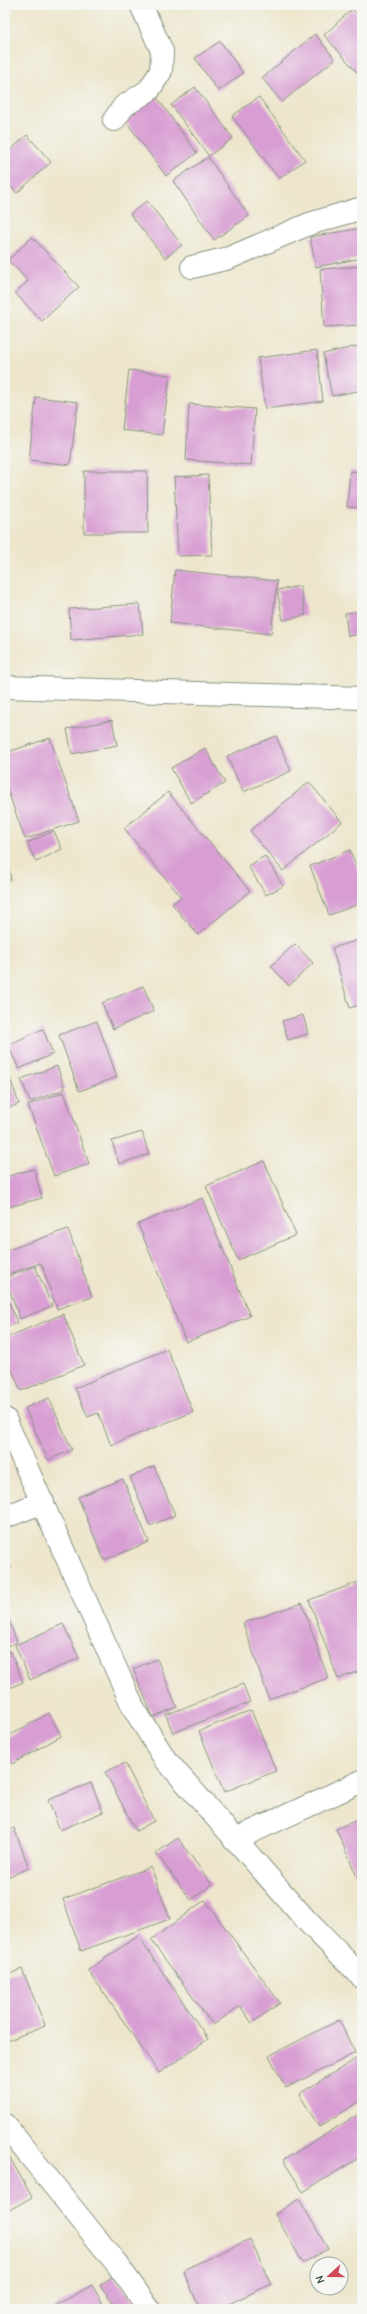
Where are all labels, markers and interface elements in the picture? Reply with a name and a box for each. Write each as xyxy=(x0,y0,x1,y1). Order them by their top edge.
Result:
north arrow xyxy=(309,2256,349,2296)
text: N xyxy=(313,2274,327,2285)

